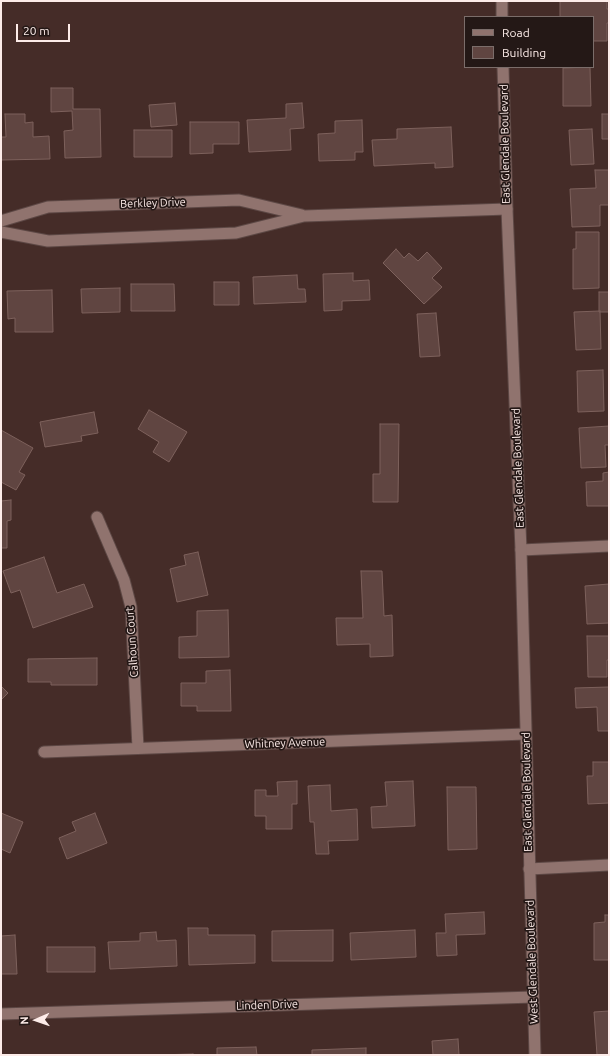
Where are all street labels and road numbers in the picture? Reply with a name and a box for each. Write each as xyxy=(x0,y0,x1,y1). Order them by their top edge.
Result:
street label: East Glendale Boulevard xyxy=(497,84,513,204)
street label: Berkley Drive xyxy=(120,195,186,211)
street label: East Glendale Boulevard xyxy=(509,408,527,528)
street label: Calhoun Court xyxy=(123,606,141,678)
street label: East Glendale Boulevard xyxy=(519,732,535,852)
street label: Whitney Avenue xyxy=(244,735,326,751)
street label: West Glendale Boulevard xyxy=(523,900,541,1024)
street label: Linden Drive xyxy=(236,997,298,1013)

